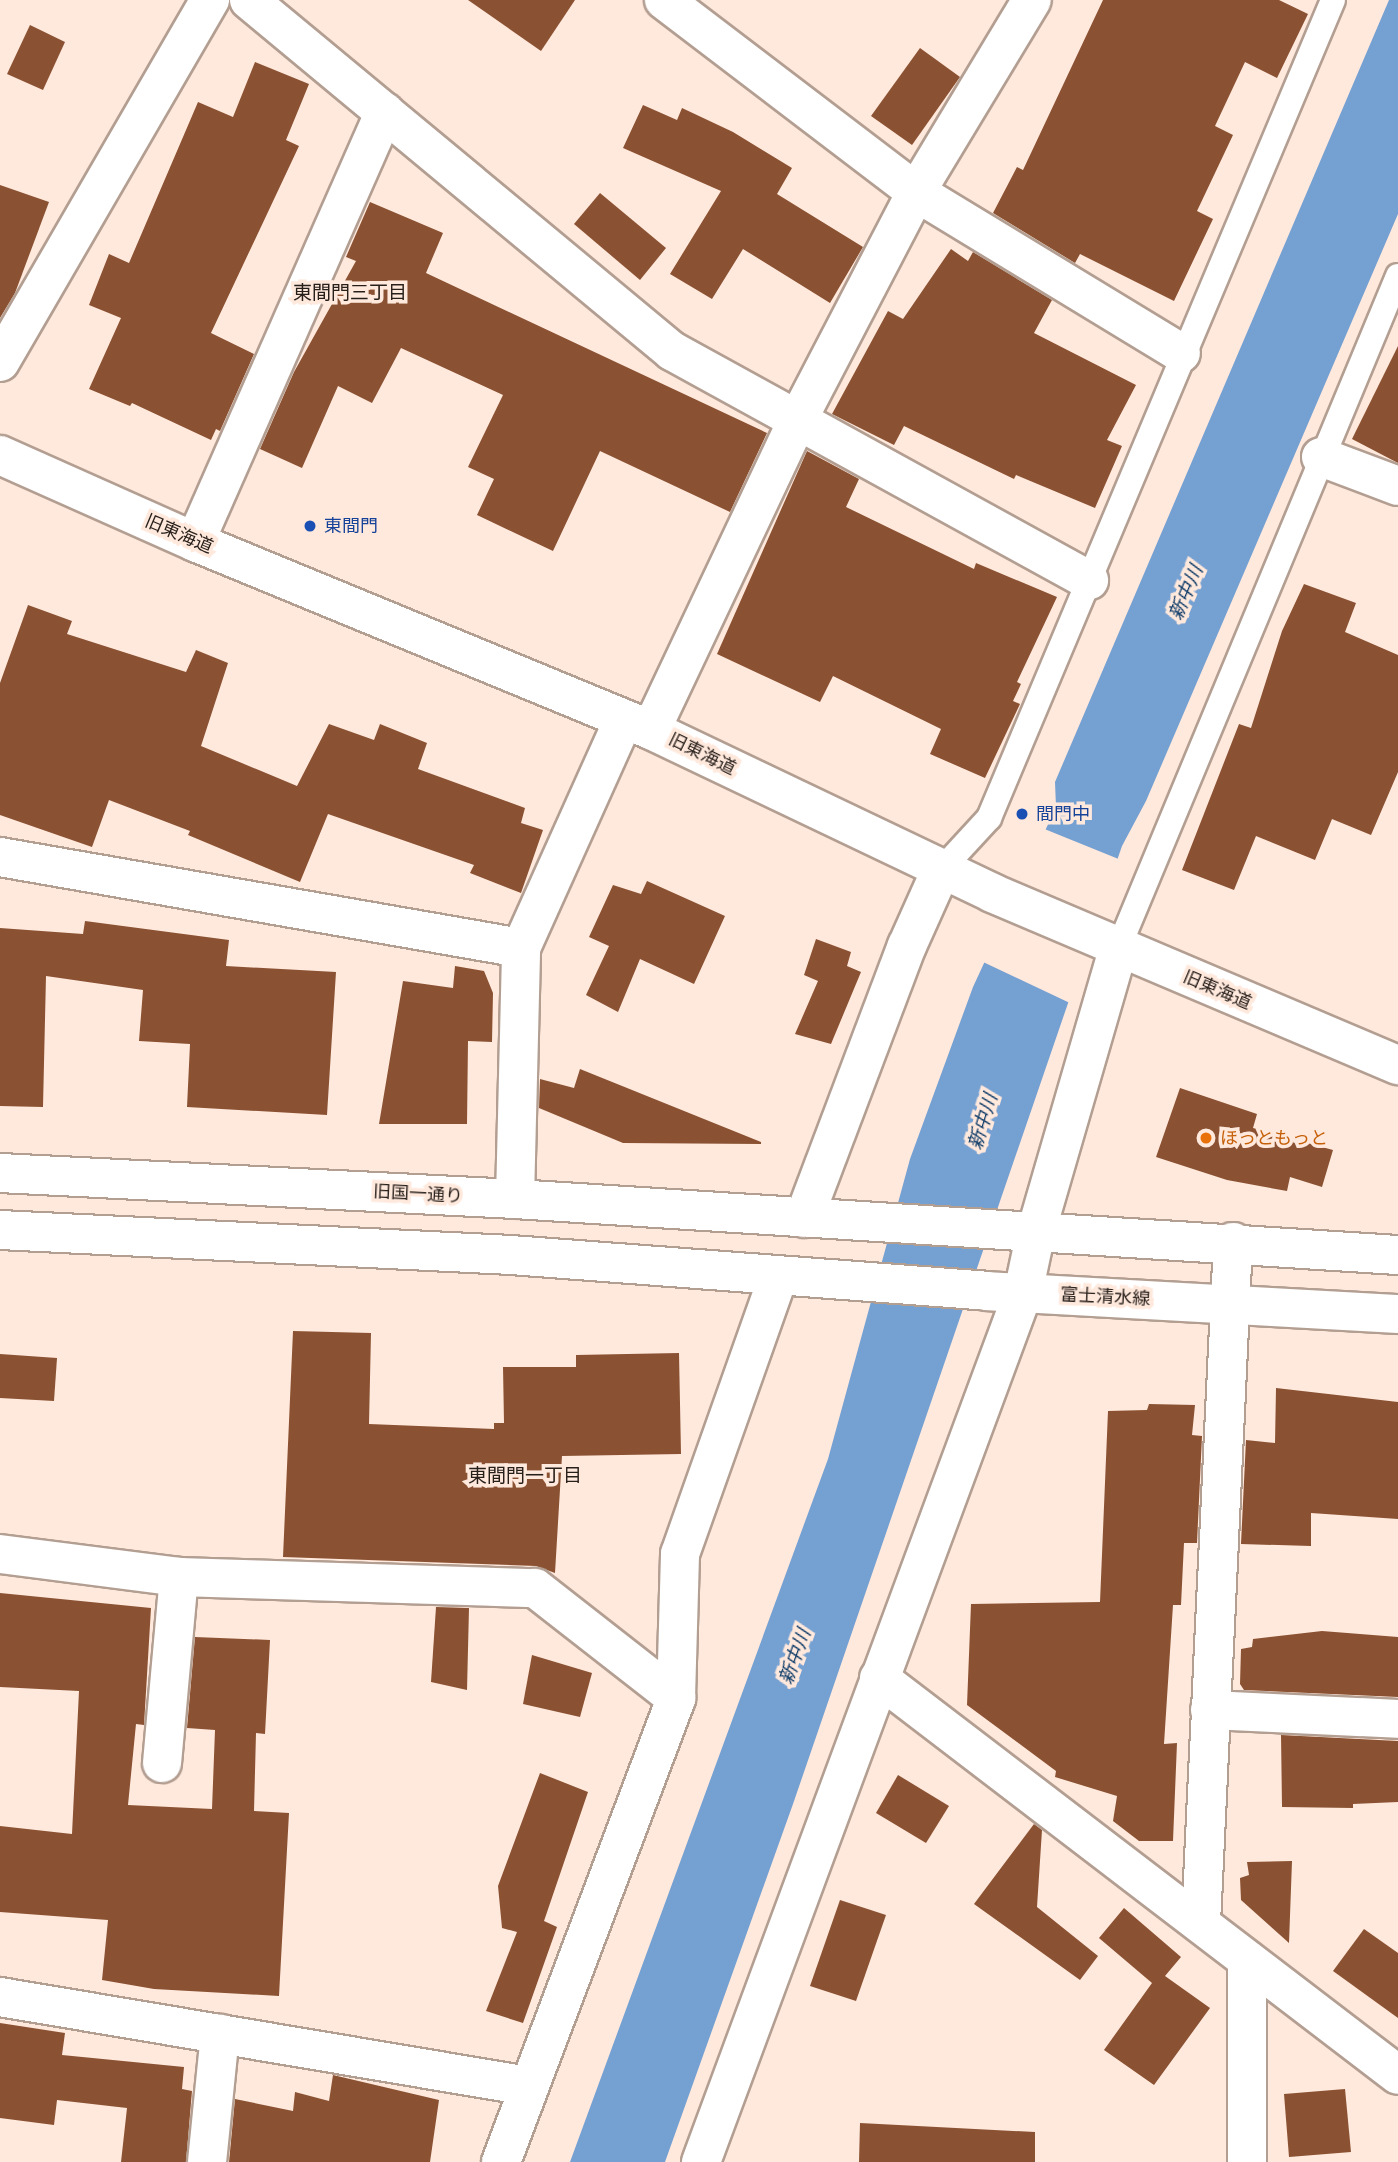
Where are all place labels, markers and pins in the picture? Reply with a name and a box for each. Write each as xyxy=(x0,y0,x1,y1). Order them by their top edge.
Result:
place label: 東間門 xyxy=(324,515,378,537)
marker: 東間門 xyxy=(302,518,318,534)
place label: 間門中 xyxy=(1036,803,1090,825)
marker: 間門中 xyxy=(1014,806,1030,822)
place label: ほっともっと xyxy=(1220,1127,1328,1149)
marker: ほっともっと xyxy=(1198,1130,1214,1146)

